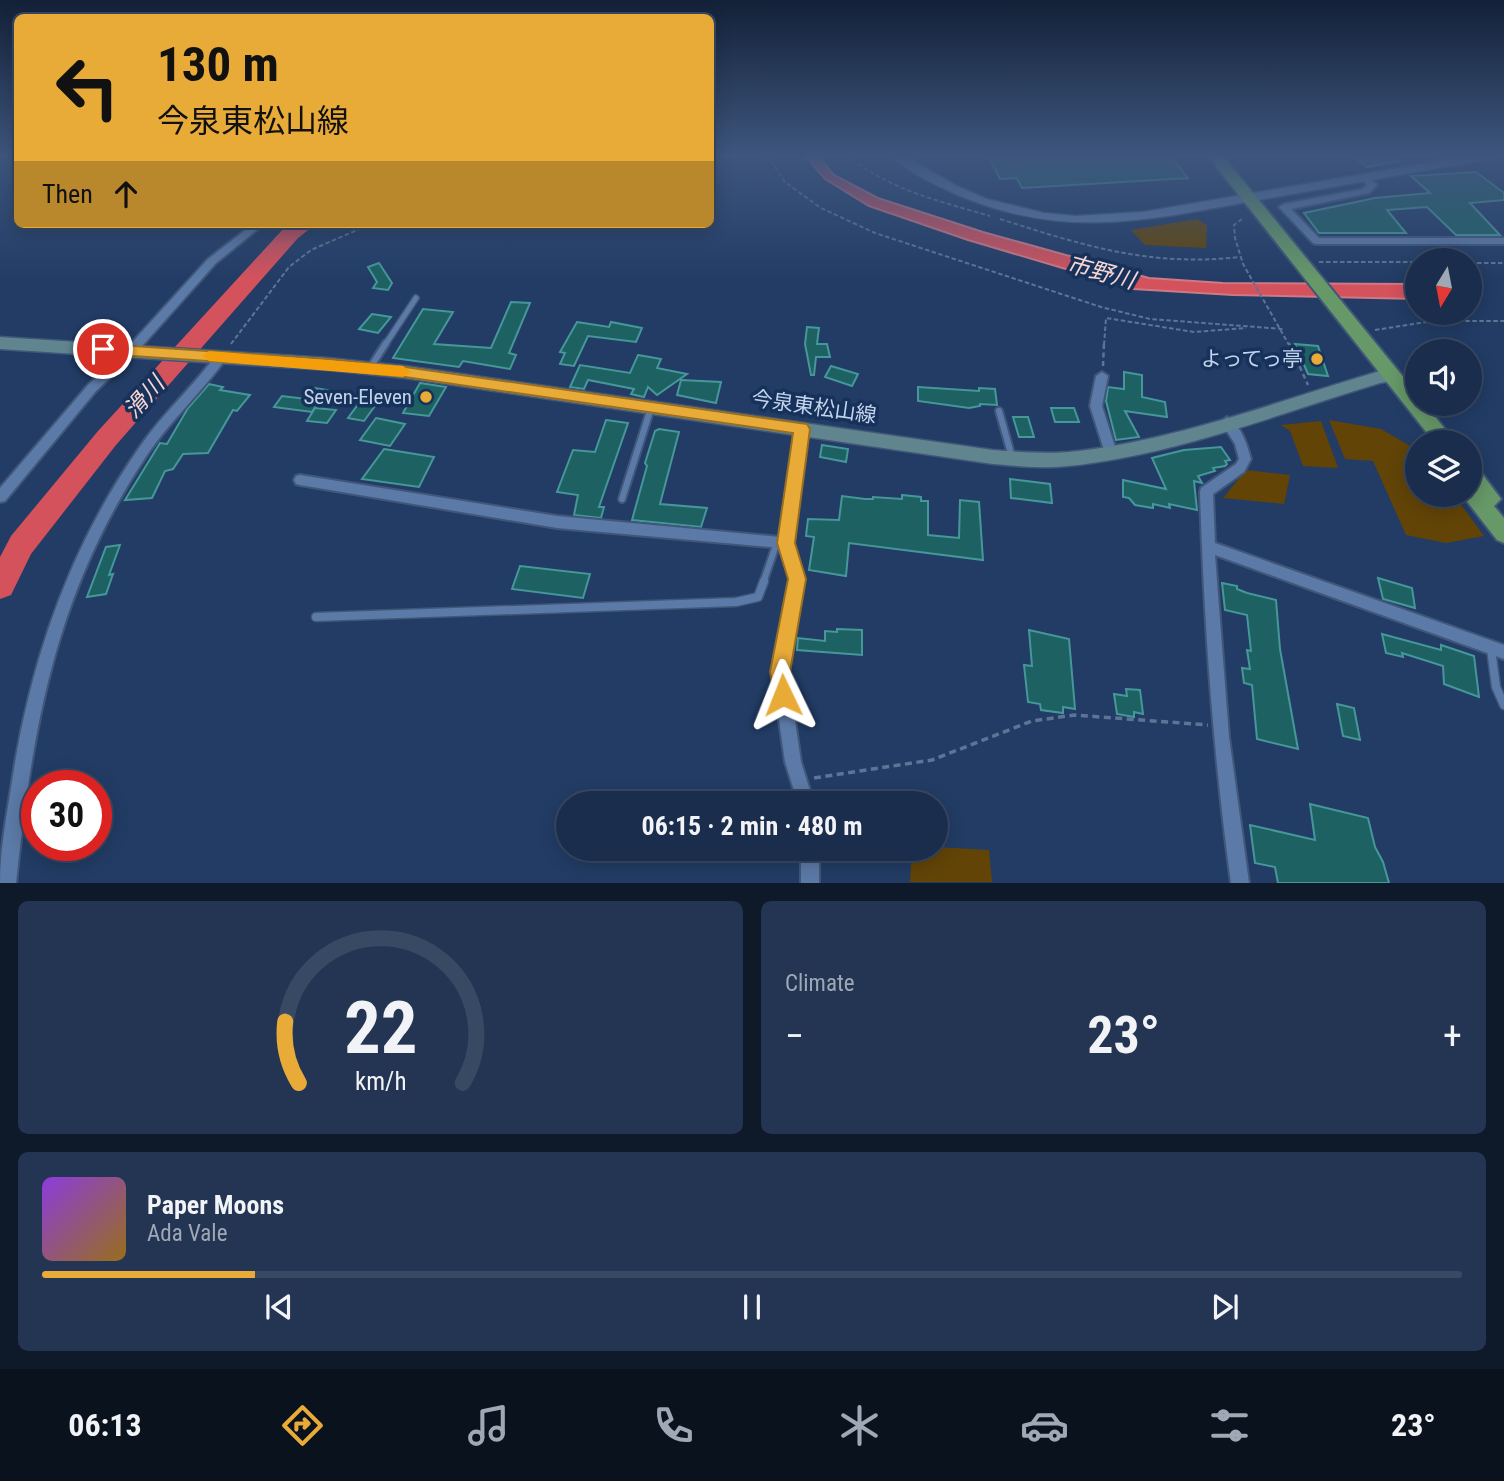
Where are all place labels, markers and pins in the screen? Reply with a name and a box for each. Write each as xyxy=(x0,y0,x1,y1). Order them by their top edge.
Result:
pin xyxy=(73,319,133,379)
place label: よってっ亭 xyxy=(1201,347,1303,371)
marker: よってっ亭 xyxy=(1309,351,1325,367)
place label: Seven-Eleven xyxy=(303,385,412,409)
marker: Seven-Eleven xyxy=(418,389,434,405)

